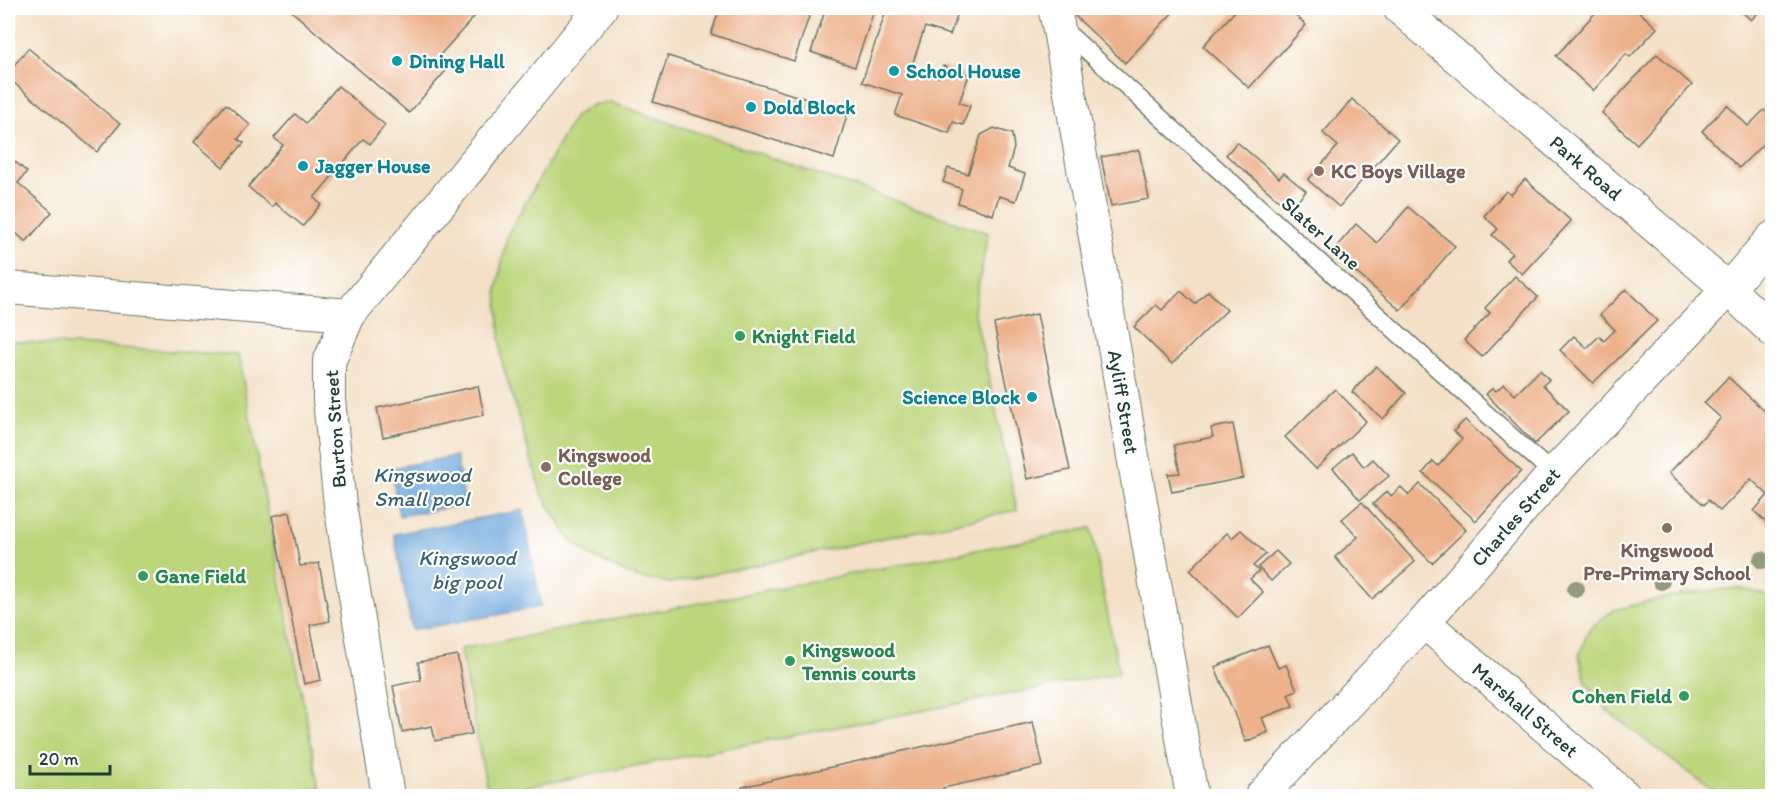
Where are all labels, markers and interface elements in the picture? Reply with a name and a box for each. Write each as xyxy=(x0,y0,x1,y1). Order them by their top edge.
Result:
place label: Dining Hall xyxy=(409,49,505,74)
marker: Dining Hall xyxy=(390,54,404,68)
place label: School House xyxy=(906,59,1021,83)
marker: School House xyxy=(887,64,901,78)
place label: Dold Block xyxy=(763,95,856,119)
marker: Dold Block xyxy=(744,100,758,114)
street label: Park Road xyxy=(1545,130,1627,205)
place label: Jagger House xyxy=(314,154,431,179)
marker: Jagger House xyxy=(296,159,310,173)
place label: KC Boys Village xyxy=(1331,159,1466,184)
marker: KC Boys Village xyxy=(1312,164,1326,178)
street label: Slater Lane xyxy=(1277,191,1365,275)
place label: Knight Field xyxy=(752,324,856,349)
marker: Knight Field xyxy=(733,329,747,343)
street label: Ayliff Street xyxy=(1103,348,1144,456)
street label: Burton Street xyxy=(319,369,351,489)
place label: Science Block xyxy=(902,385,1021,409)
marker: Science Block xyxy=(1025,390,1039,404)
place label: Kingswood College xyxy=(558,443,651,491)
marker: Kingswood College xyxy=(539,460,553,474)
water label: Kingswood Small pool xyxy=(373,462,473,511)
street label: Charles Street xyxy=(1466,462,1565,571)
marker: Kingswood Pre-Primary School xyxy=(1660,521,1674,535)
place label: Kingswood Pre-Primary School xyxy=(1583,538,1751,586)
water label: Kingswood big pool xyxy=(418,545,518,594)
place label: Gane Field xyxy=(155,564,246,588)
marker: Gane Field xyxy=(136,569,150,583)
place label: Kingswood Tennis courts xyxy=(801,638,916,685)
marker: Kingswood Tennis courts xyxy=(783,654,797,668)
street label: Marshall Street xyxy=(1467,657,1584,763)
place label: Cohen Field xyxy=(1572,684,1673,708)
marker: Cohen Field xyxy=(1677,689,1691,703)
scale bar xyxy=(30,738,110,776)
text: 20 m xyxy=(39,748,79,770)

